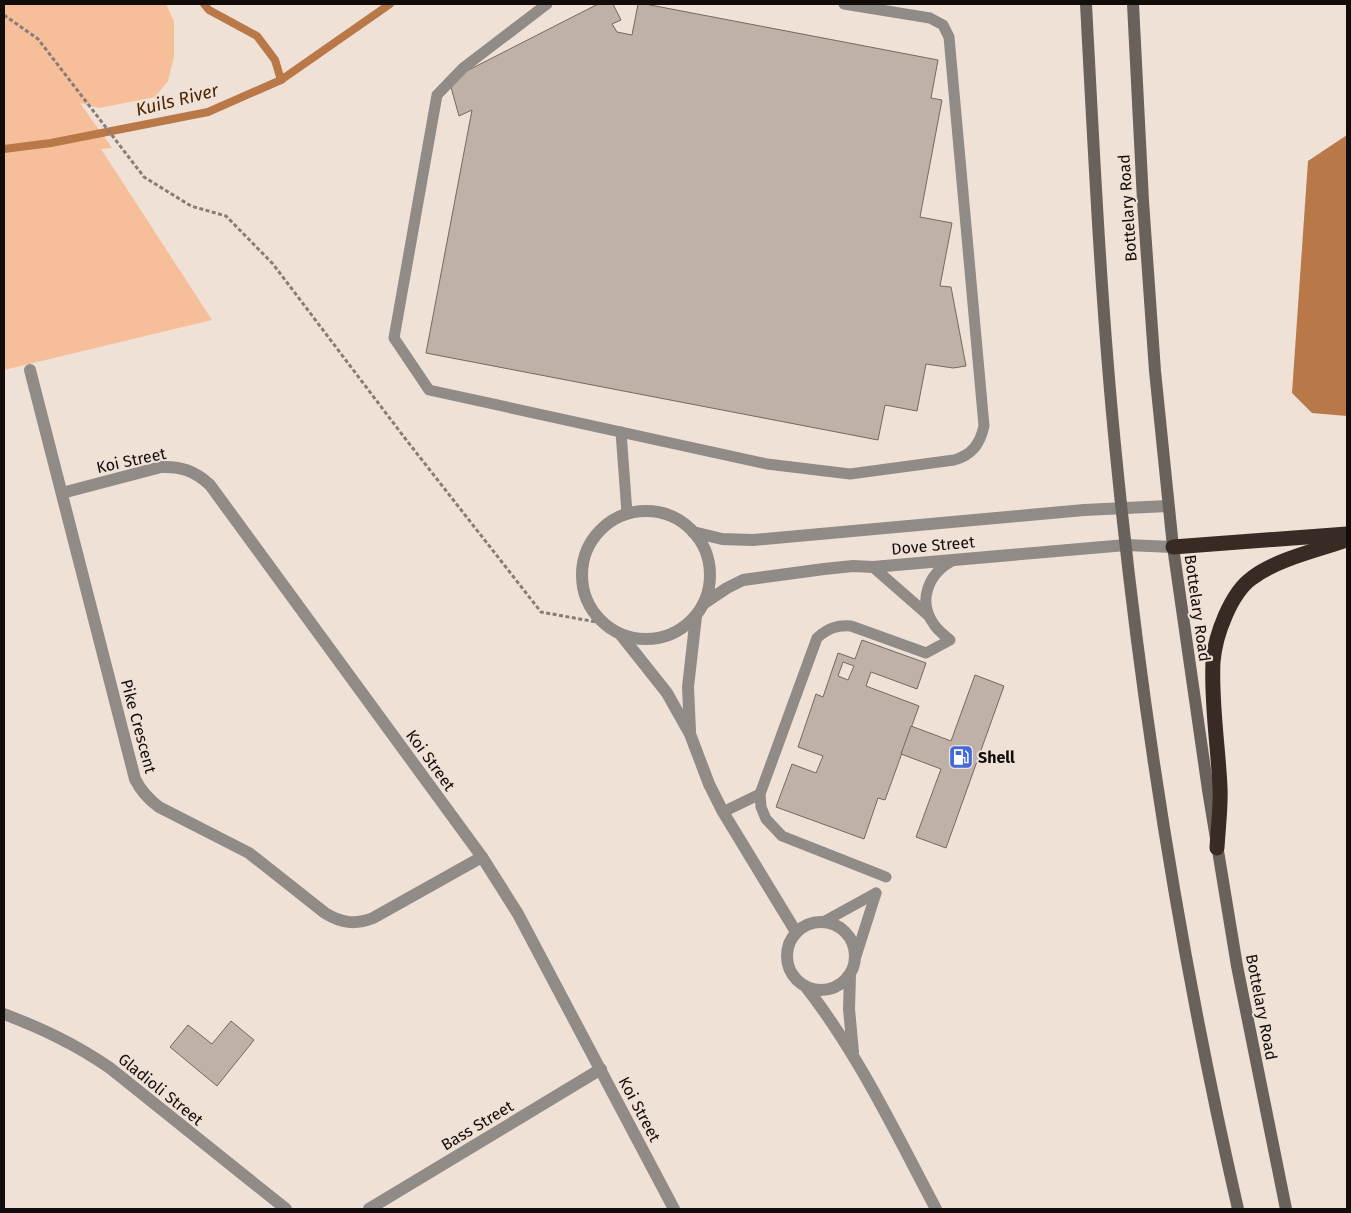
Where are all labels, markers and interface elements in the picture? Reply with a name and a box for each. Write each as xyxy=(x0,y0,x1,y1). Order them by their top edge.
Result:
water label: Kuils River xyxy=(133,79,222,121)
street label: Bottelary Road xyxy=(1114,154,1141,262)
street label: Koi Street xyxy=(95,444,168,477)
street label: Dove Street xyxy=(890,532,976,559)
street label: Bottelary Road xyxy=(1181,553,1214,663)
street label: Pike Crescent xyxy=(117,677,160,775)
street label: Koi Street xyxy=(402,726,459,795)
fuel station icon: Shell xyxy=(948,744,974,770)
place label: Shell xyxy=(978,748,1015,767)
street label: Bottelary Road xyxy=(1242,952,1281,1062)
street label: Gladioli Street xyxy=(114,1049,207,1130)
street label: Koi Street xyxy=(615,1074,665,1145)
street label: Bass Street xyxy=(438,1096,517,1154)

